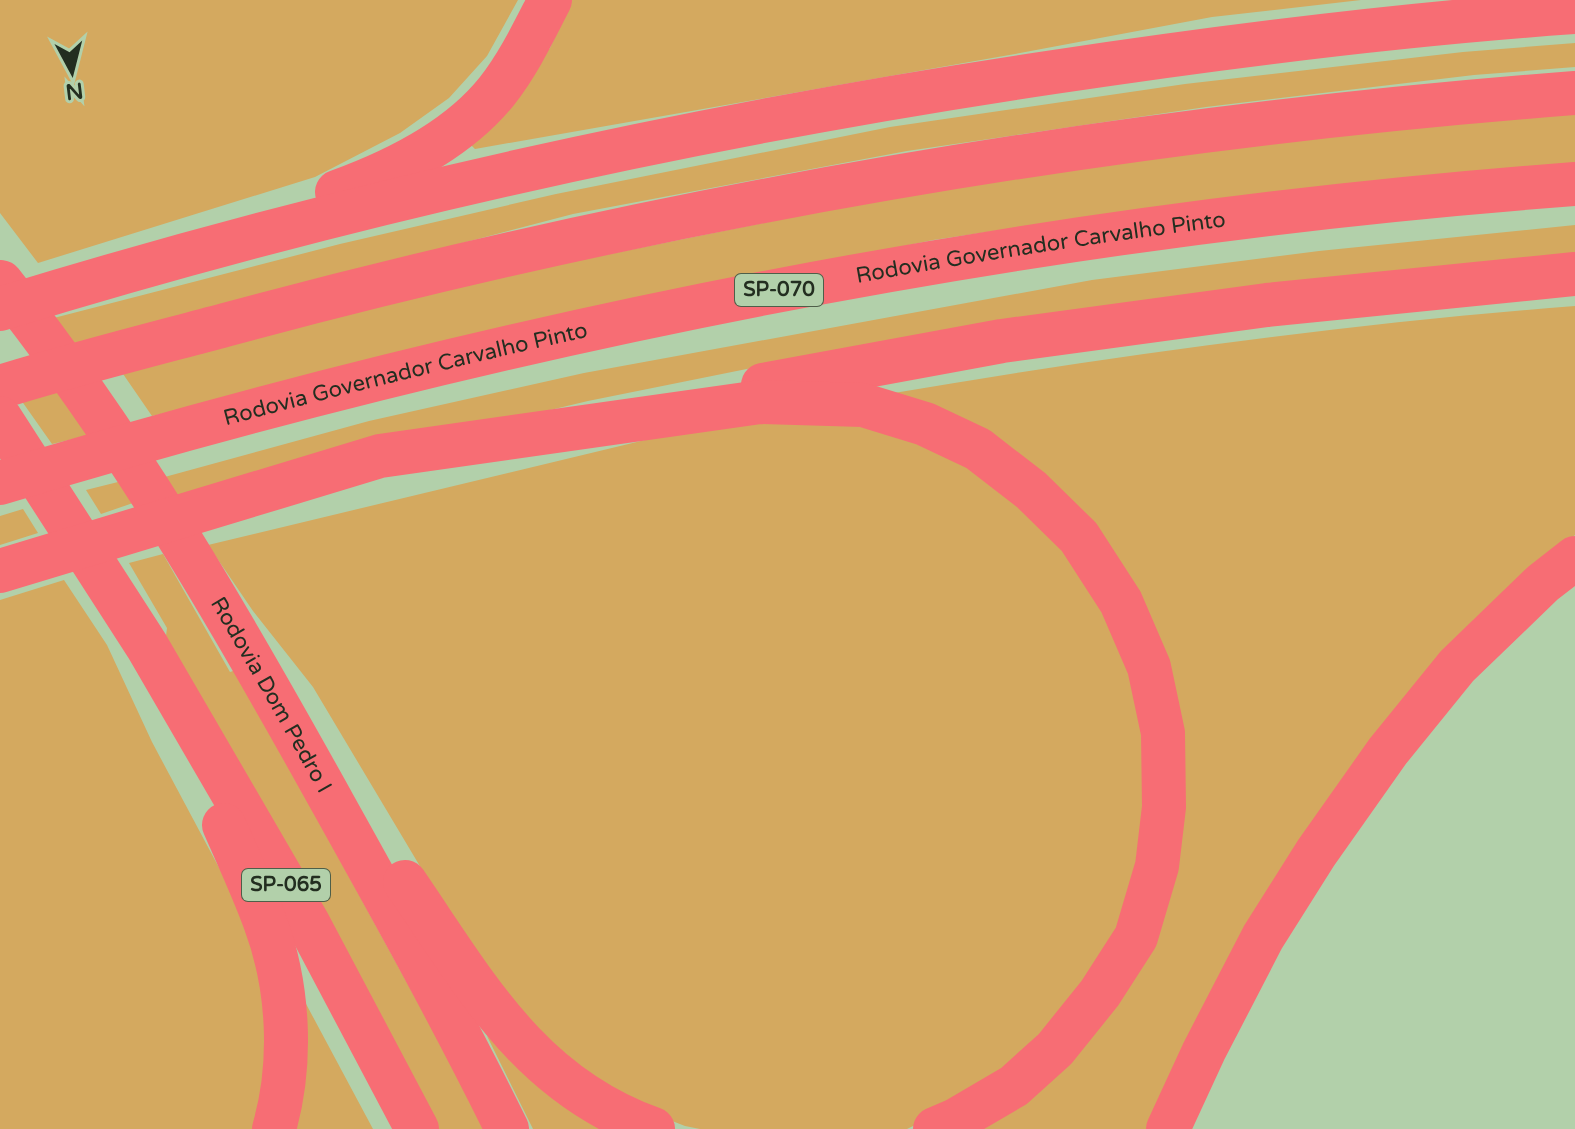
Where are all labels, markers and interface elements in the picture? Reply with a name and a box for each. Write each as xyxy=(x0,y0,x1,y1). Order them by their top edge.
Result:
north arrow xyxy=(32,32,112,112)
text: N xyxy=(64,77,85,105)
street label: Rodovia Governador Carvalho Pinto xyxy=(854,206,1227,289)
road number: SP-070 xyxy=(735,274,823,306)
street label: Rodovia Governador Carvalho Pinto xyxy=(221,317,590,431)
street label: Rodovia Dom Pedro I xyxy=(205,592,337,797)
road number: SP-065 xyxy=(242,869,330,901)

